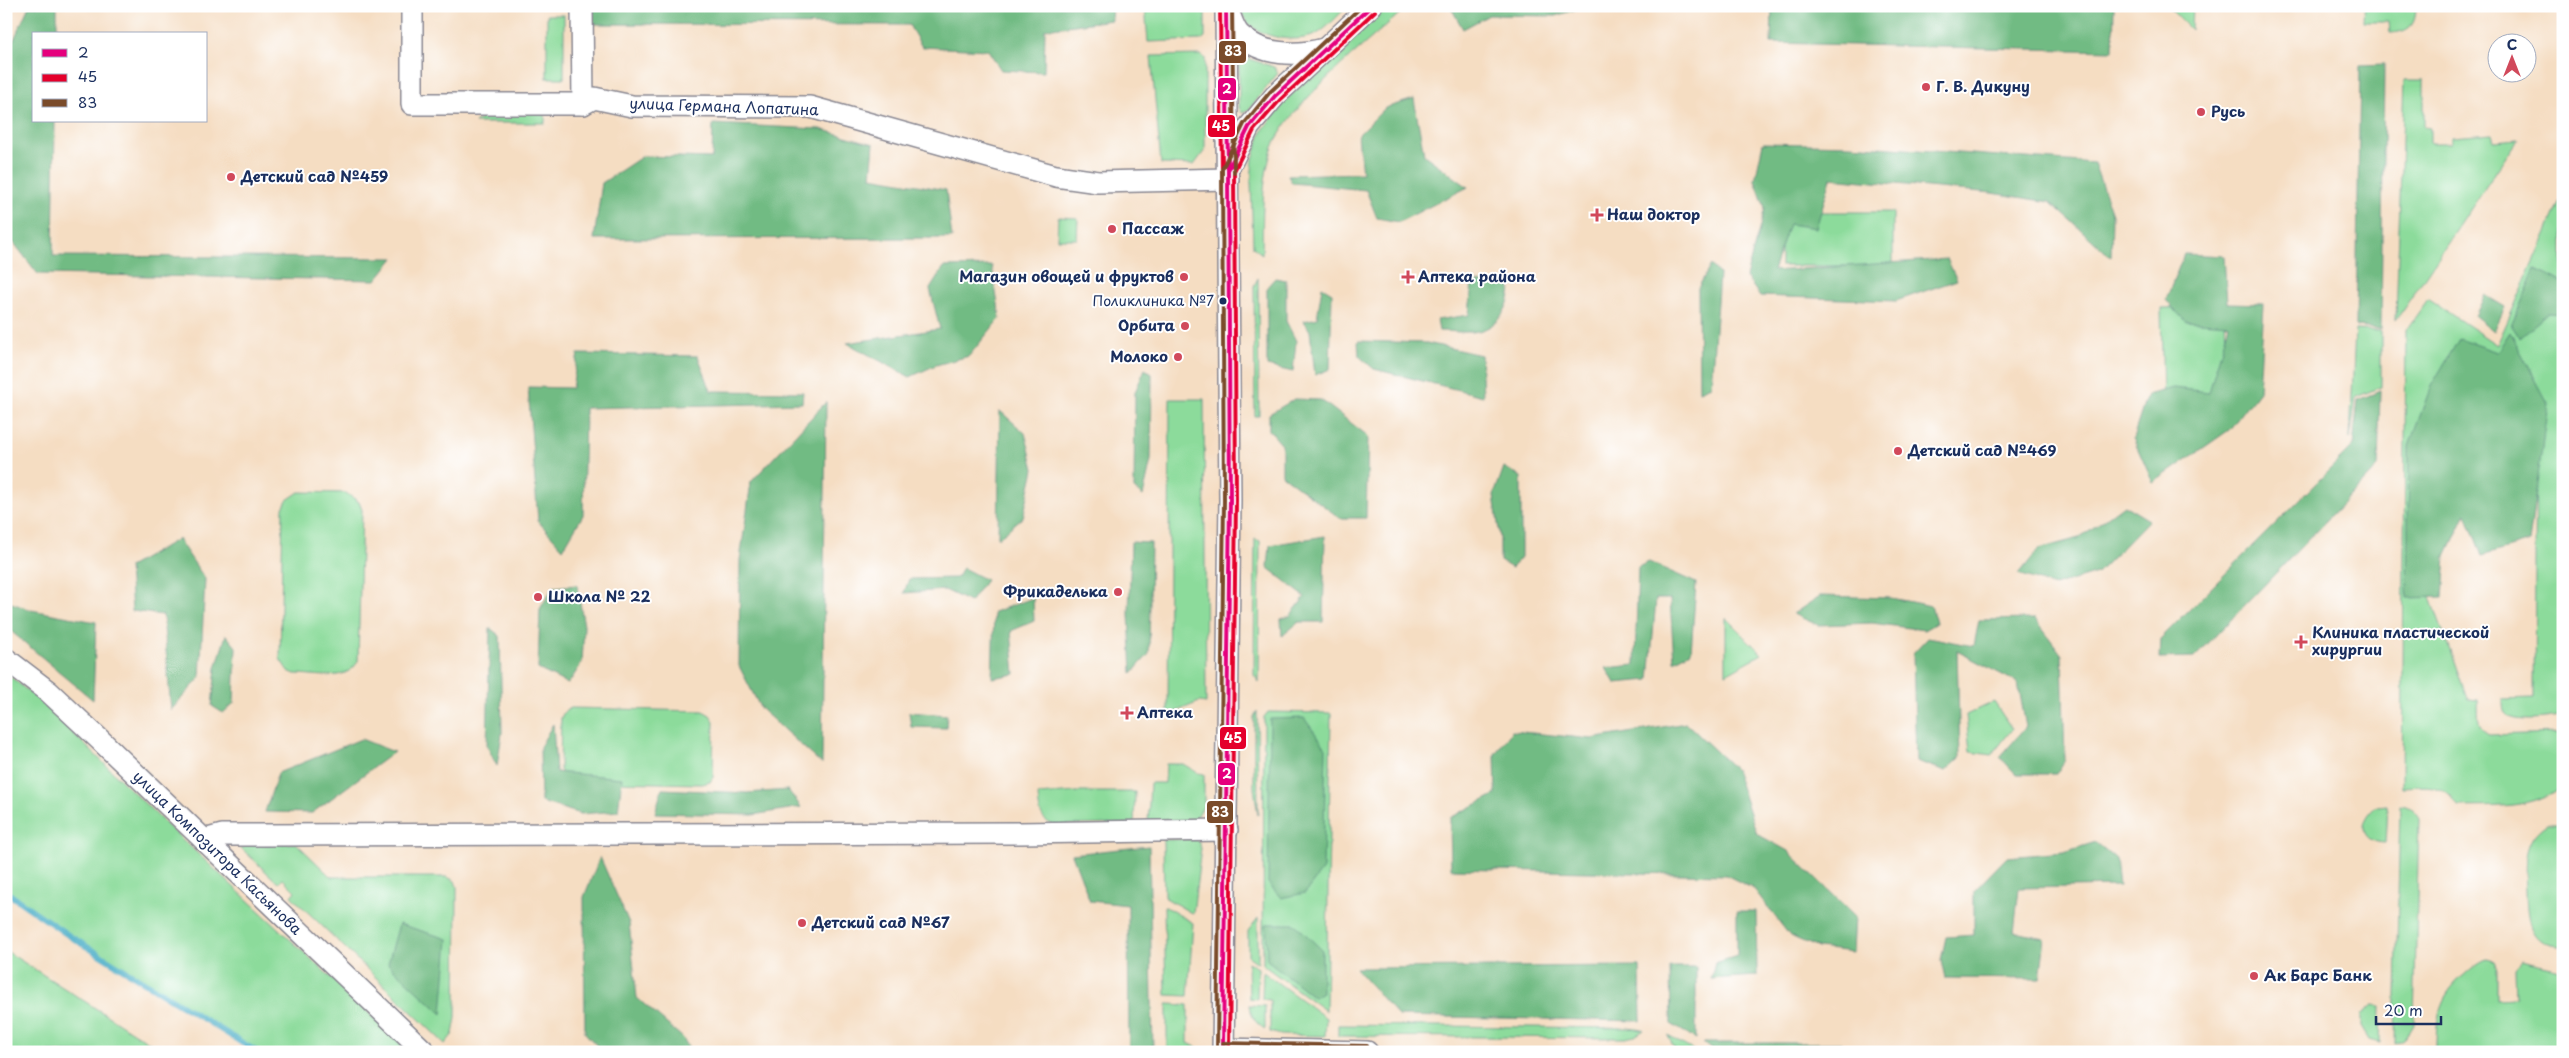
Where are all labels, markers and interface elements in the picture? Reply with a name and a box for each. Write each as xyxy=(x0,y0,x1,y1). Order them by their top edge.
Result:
legend xyxy=(32,32,208,122)
north arrow xyxy=(2486,32,2536,82)
text: С xyxy=(2507,34,2517,55)
text: 2 xyxy=(78,40,89,63)
line badge: 83 xyxy=(1218,40,1247,64)
text: 83 xyxy=(1224,40,1242,61)
text: 45 xyxy=(78,64,97,87)
place label: Г. В. Дикуну xyxy=(1936,74,2030,97)
line badge: 2 xyxy=(1217,77,1237,101)
text: 2 xyxy=(1222,78,1232,99)
marker: Г. В. Дикуну xyxy=(1920,81,1932,93)
text: 83 xyxy=(78,90,97,113)
street label: улица Германа Лопатина xyxy=(629,91,820,120)
place label: Русь xyxy=(2211,99,2245,122)
marker: Русь xyxy=(2195,106,2207,118)
line badge: 45 xyxy=(1207,114,1236,138)
text: 45 xyxy=(1212,115,1230,136)
place label: Детский сад №459 xyxy=(240,164,388,187)
marker: Детский сад №459 xyxy=(225,171,237,183)
place label: Наш доктор xyxy=(1607,202,1700,225)
marker: Наш доктор xyxy=(1591,209,1603,221)
place label: Пассаж xyxy=(1122,216,1185,239)
marker: Пассаж xyxy=(1106,223,1118,235)
place label: Магазин овощей и фруктов xyxy=(959,264,1174,287)
place label: Аптека района xyxy=(1418,264,1536,287)
marker: Магазин овощей и фруктов xyxy=(1178,271,1190,283)
marker: Аптека района xyxy=(1402,271,1414,283)
place label: Поликлиника №7 xyxy=(1093,290,1214,311)
marker: Поликлиника №7 xyxy=(1218,296,1228,306)
place label: Орбита xyxy=(1118,313,1176,336)
marker: Орбита xyxy=(1179,320,1191,332)
place label: Молоко xyxy=(1110,344,1168,367)
marker: Молоко xyxy=(1172,351,1184,363)
place label: Детский сад №469 xyxy=(1907,438,2056,461)
marker: Детский сад №469 xyxy=(1892,445,1904,457)
place label: Фрикаделька xyxy=(1003,579,1108,602)
place label: Школа № 22 xyxy=(548,584,651,607)
marker: Фрикаделька xyxy=(1112,586,1124,598)
marker: Школа № 22 xyxy=(532,591,544,603)
place label: Клиника пластической хирургии xyxy=(2312,620,2489,660)
marker: Клиника пластической хирургии xyxy=(2294,635,2308,649)
place label: Аптека xyxy=(1137,700,1193,723)
marker: Аптека xyxy=(1121,707,1133,719)
line badge: 45 xyxy=(1219,726,1247,750)
text: 45 xyxy=(1224,727,1242,748)
line badge: 2 xyxy=(1217,762,1236,786)
text: 2 xyxy=(1222,763,1232,784)
street label: улица Композитора Касьянова xyxy=(128,765,308,940)
line badge: 83 xyxy=(1206,800,1234,824)
text: 83 xyxy=(1211,801,1229,822)
place label: Детский сад №67 xyxy=(811,910,950,933)
marker: Детский сад №67 xyxy=(796,917,808,929)
place label: Ак Барс Банк xyxy=(2264,963,2372,986)
marker: Ак Барс Банк xyxy=(2248,970,2260,982)
scale bar xyxy=(2376,993,2442,1025)
text: 20 m xyxy=(2384,998,2423,1021)

